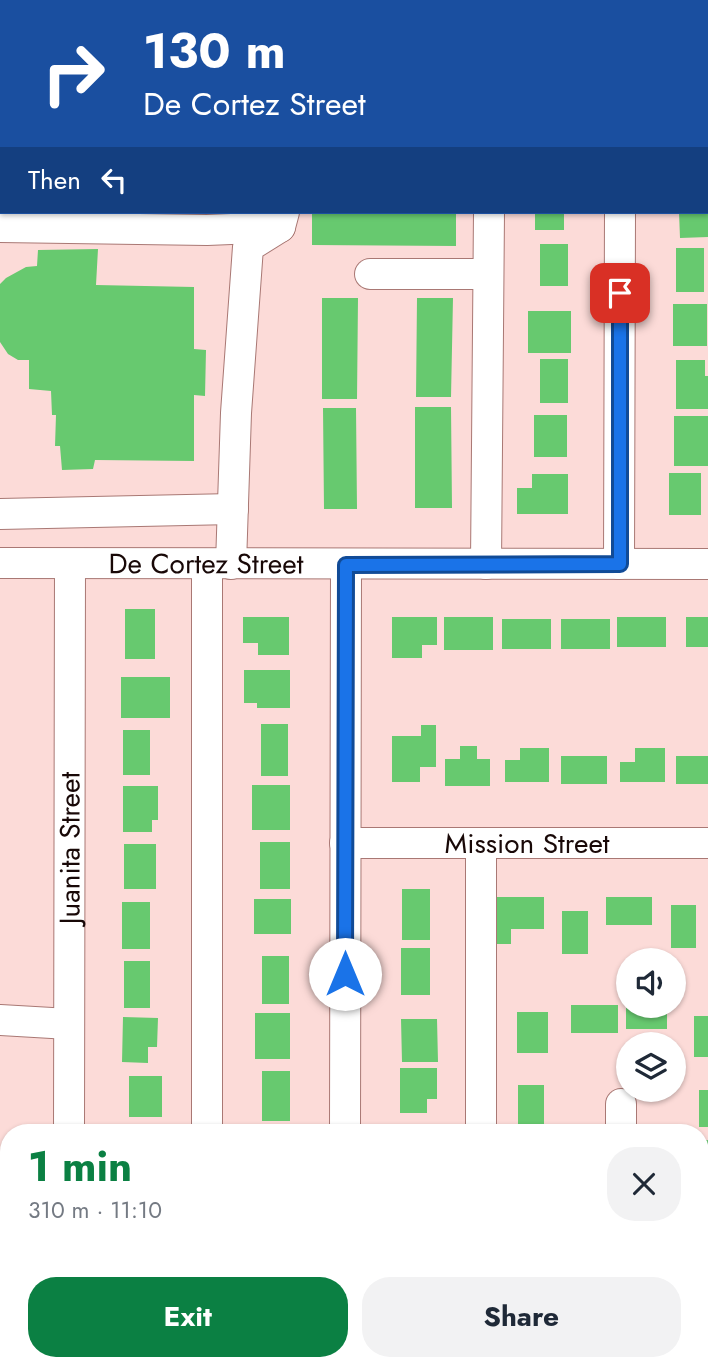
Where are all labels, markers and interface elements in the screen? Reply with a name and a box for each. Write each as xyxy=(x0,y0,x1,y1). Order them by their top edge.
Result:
text: 130 m xyxy=(143,16,286,86)
icon: right xyxy=(28,28,119,119)
text: De Cortez Street xyxy=(143,81,366,127)
text: Then xyxy=(28,161,81,199)
icon: left xyxy=(95,161,133,199)
pin xyxy=(590,263,650,323)
icon: arrive xyxy=(601,274,639,312)
street label: De Cortez Street xyxy=(109,543,304,584)
street label: Juanita Street xyxy=(49,772,91,928)
street label: Mission Street xyxy=(444,823,610,864)
position arrow xyxy=(308,937,382,1011)
map controls xyxy=(616,948,686,1102)
button: sound xyxy=(616,948,686,1018)
button: layers xyxy=(616,1032,686,1102)
text: 1 min xyxy=(28,1136,132,1197)
button: close xyxy=(607,1147,681,1221)
text: 310 m · 11:10 xyxy=(28,1193,162,1227)
button: Exit xyxy=(28,1277,348,1357)
button: Share xyxy=(362,1277,681,1357)

